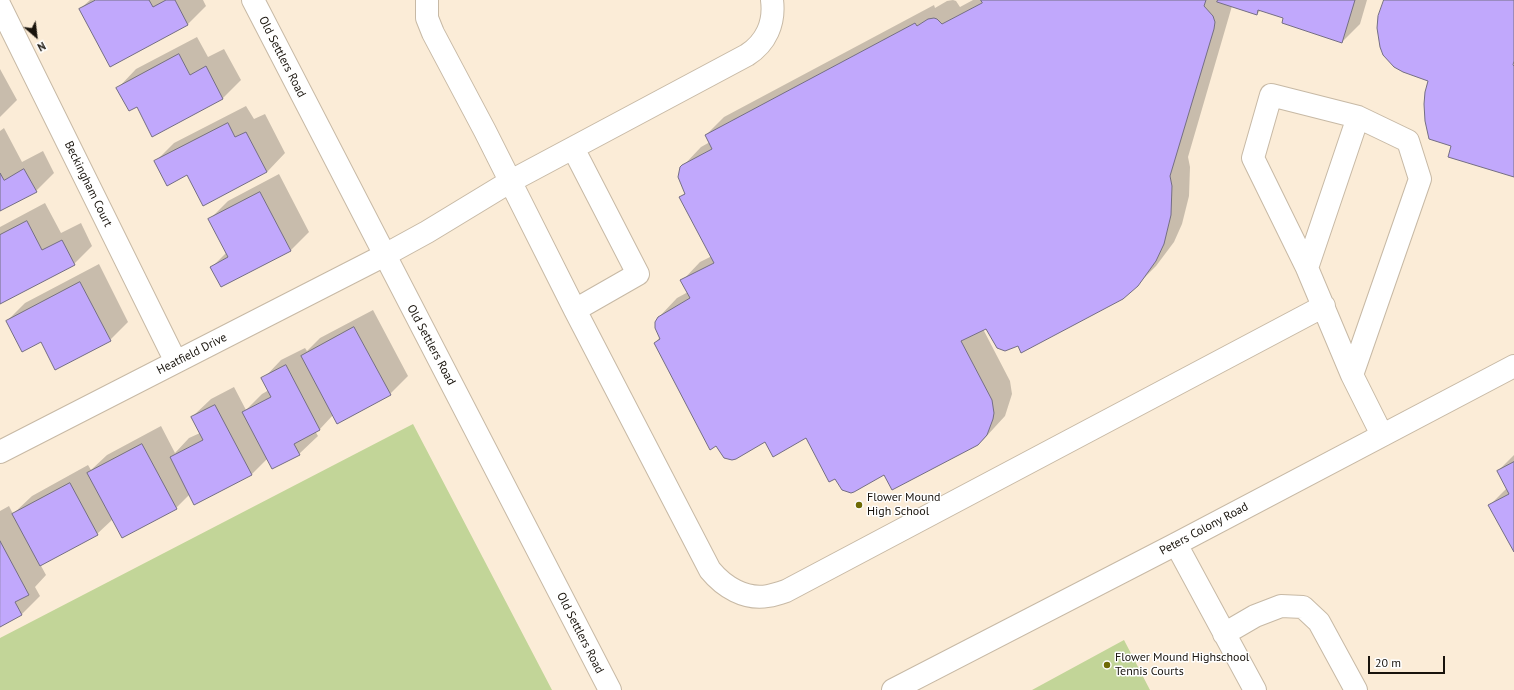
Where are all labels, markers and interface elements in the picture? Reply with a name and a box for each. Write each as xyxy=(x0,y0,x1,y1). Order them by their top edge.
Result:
street label: Old Settlers Road xyxy=(255,14,309,100)
north arrow xyxy=(16,16,56,56)
text: N xyxy=(35,39,48,54)
street label: Beckingham Court xyxy=(61,139,115,229)
street label: Old Settlers Road xyxy=(404,302,458,388)
street label: Heatfield Drive xyxy=(155,330,229,378)
place label: Flower Mound High School xyxy=(867,491,940,519)
marker: Flower Mound High School xyxy=(854,500,864,510)
street label: Peters Colony Road xyxy=(1157,500,1251,558)
street label: Old Settlers Road xyxy=(553,590,607,676)
scale bar xyxy=(1370,648,1447,674)
place label: Flower Mound Highschool Tennis Courts xyxy=(1115,651,1249,679)
text: 20 m xyxy=(1375,655,1401,670)
marker: Flower Mound Highschool Tennis Courts xyxy=(1102,660,1112,670)

